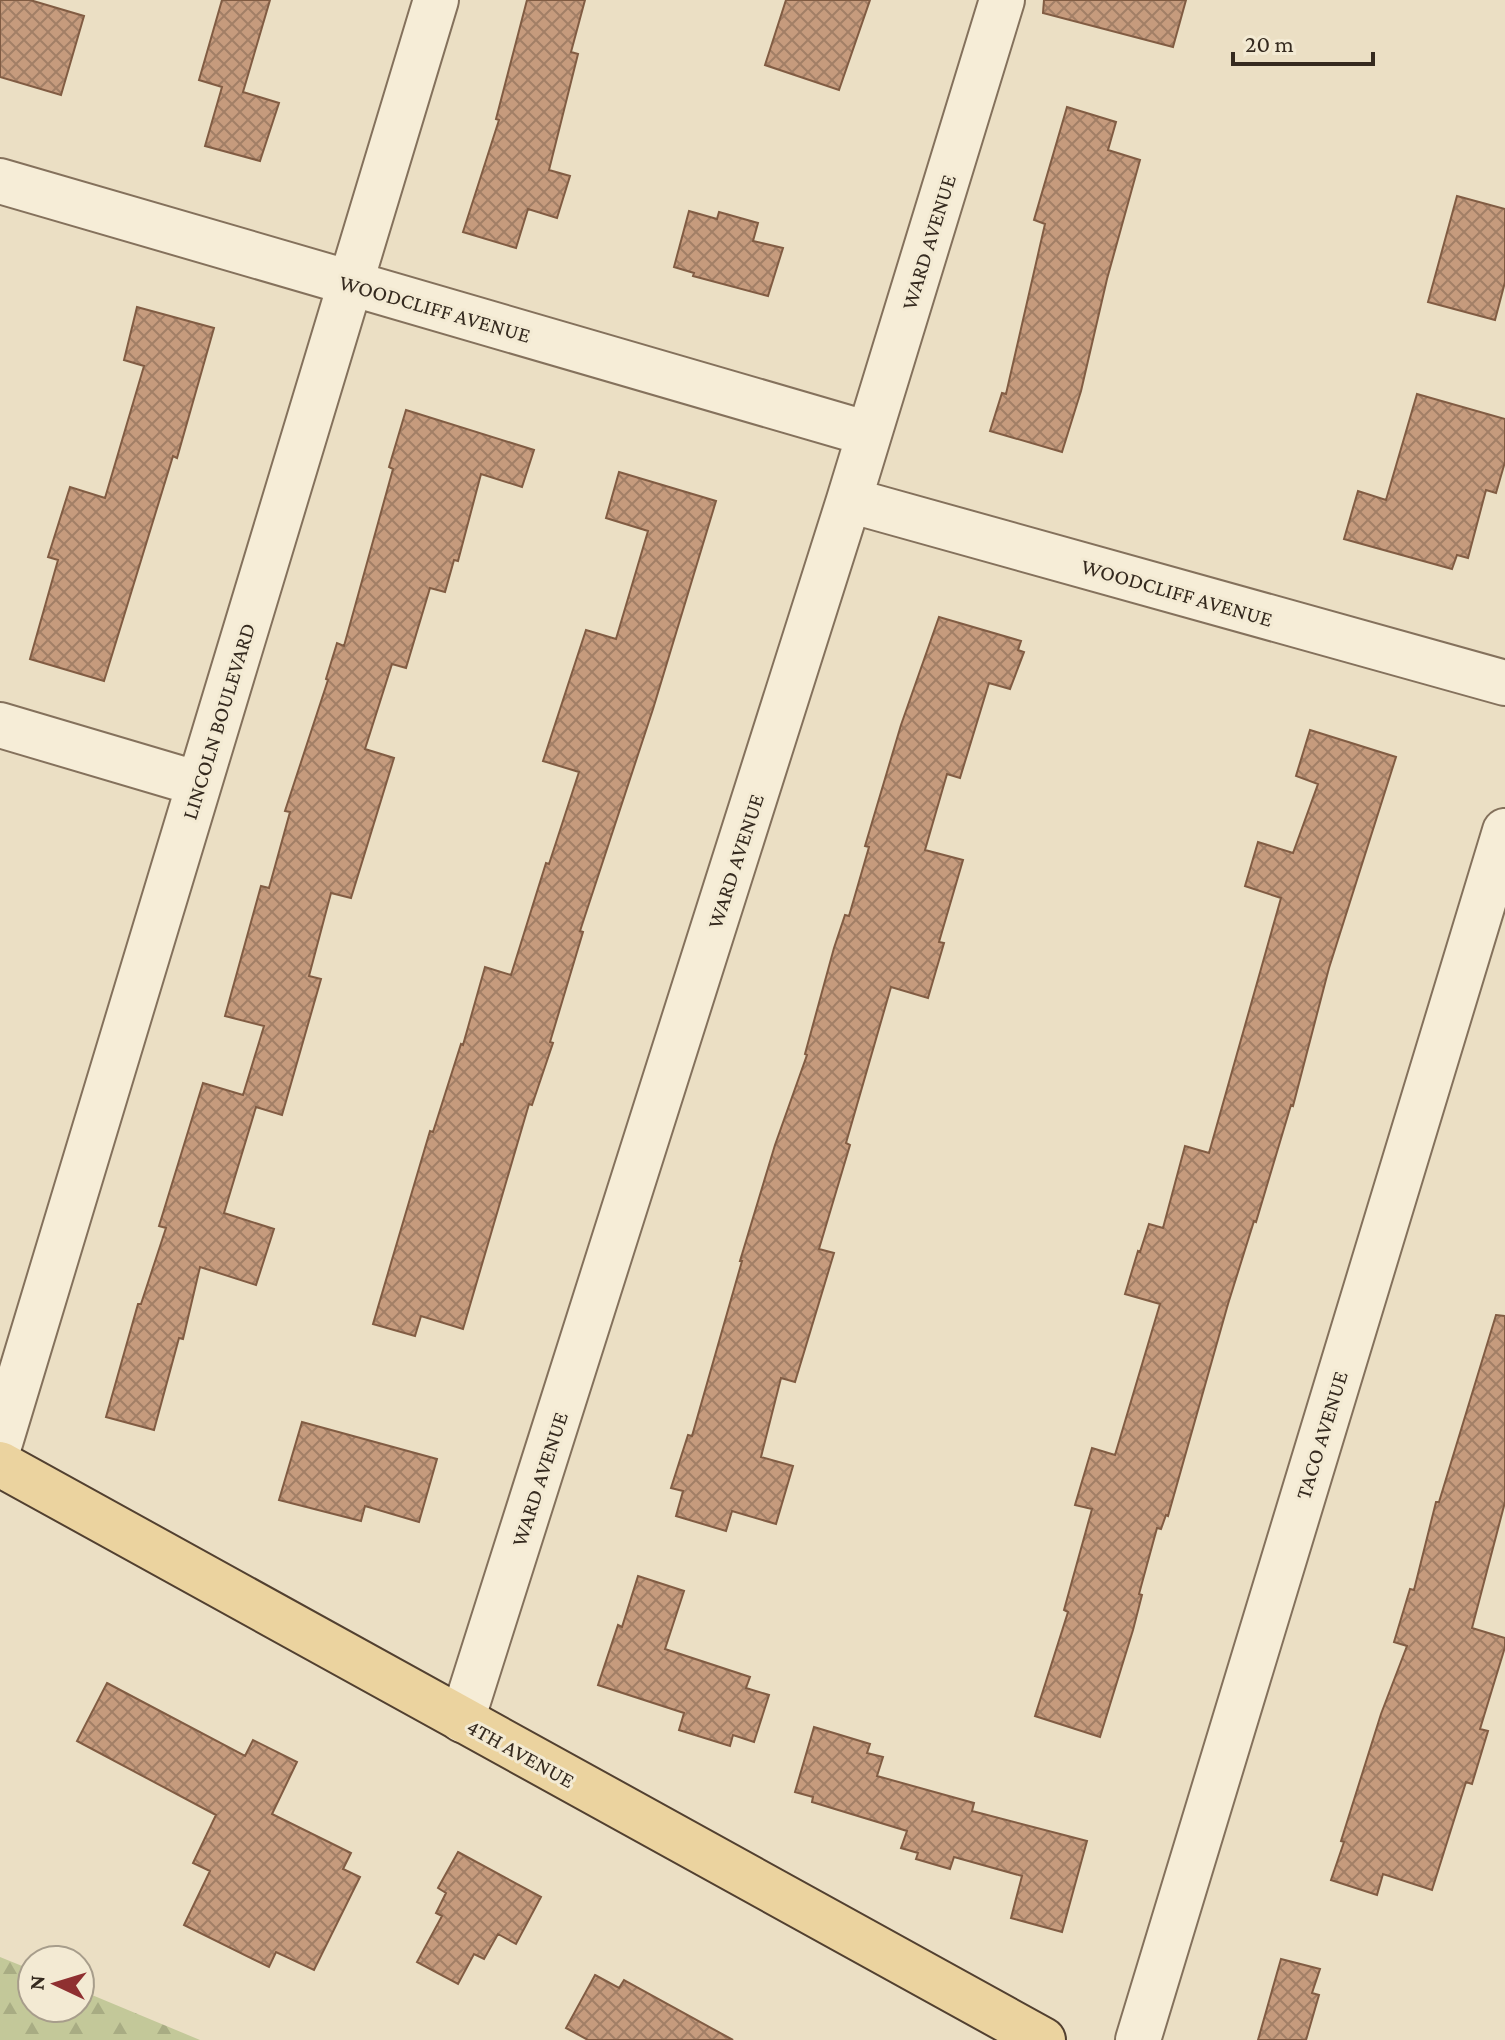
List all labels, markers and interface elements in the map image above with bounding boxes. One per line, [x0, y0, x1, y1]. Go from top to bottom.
scale bar [1233, 16, 1373, 66]
text: 20 m [1245, 30, 1294, 57]
street label: WARD AVENUE [896, 171, 961, 313]
street label: WOODCLIFF AVENUE [336, 269, 533, 348]
street label: WOODCLIFF AVENUE [1078, 553, 1275, 632]
street label: LINCOLN BOULEVARD [177, 620, 260, 822]
street label: WARD AVENUE [702, 791, 769, 932]
street label: TACO AVENUE [1290, 1368, 1353, 1502]
street label: WARD AVENUE [506, 1409, 573, 1550]
street label: 4TH AVENUE [463, 1714, 579, 1793]
north arrow [16, 1944, 96, 2024]
text: N [24, 1974, 50, 1991]

